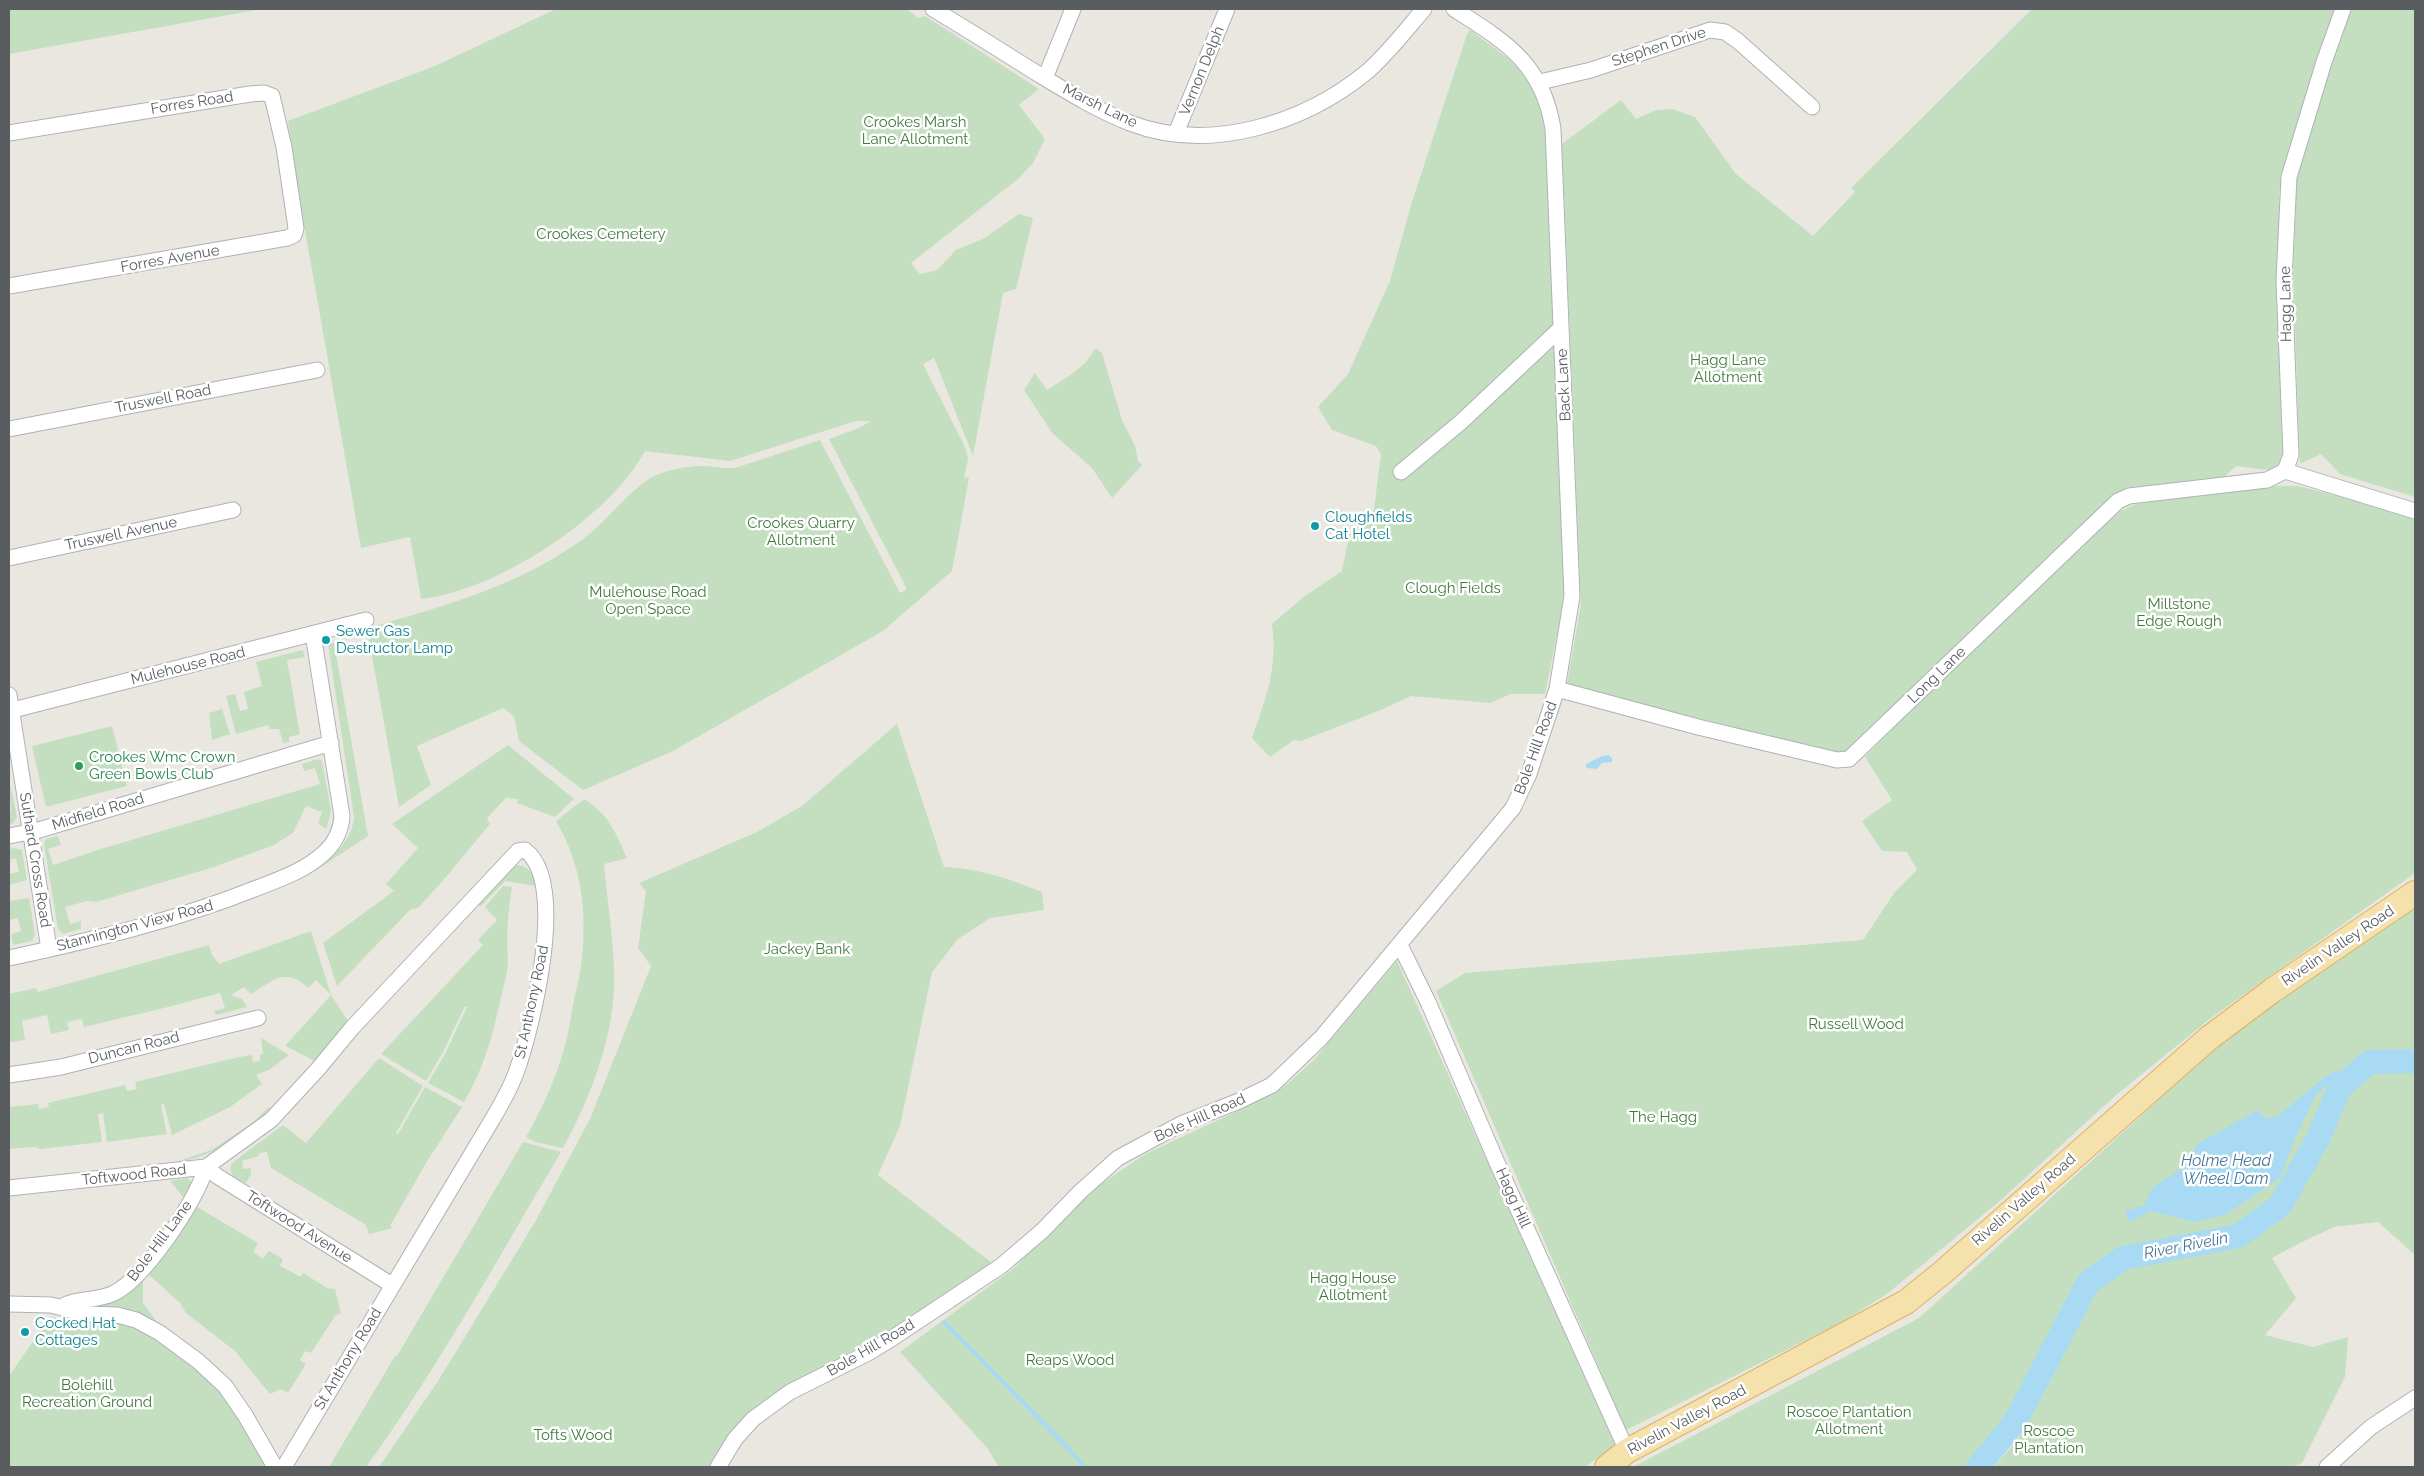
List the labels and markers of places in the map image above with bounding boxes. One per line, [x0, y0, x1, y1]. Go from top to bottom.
place label: Cloughfields Cat Hotel [1325, 508, 1412, 543]
marker: Cloughfields Cat Hotel [1309, 520, 1321, 532]
place label: Sewer Gas Destructor Lamp [336, 622, 453, 657]
marker: Sewer Gas Destructor Lamp [320, 634, 332, 646]
place label: Crookes Wmc Crown Green Bowls Club [89, 748, 235, 783]
marker: Crookes Wmc Crown Green Bowls Club [73, 760, 85, 772]
place label: Cocked Hat Cottages [35, 1314, 116, 1349]
marker: Cocked Hat Cottages [19, 1326, 31, 1338]

